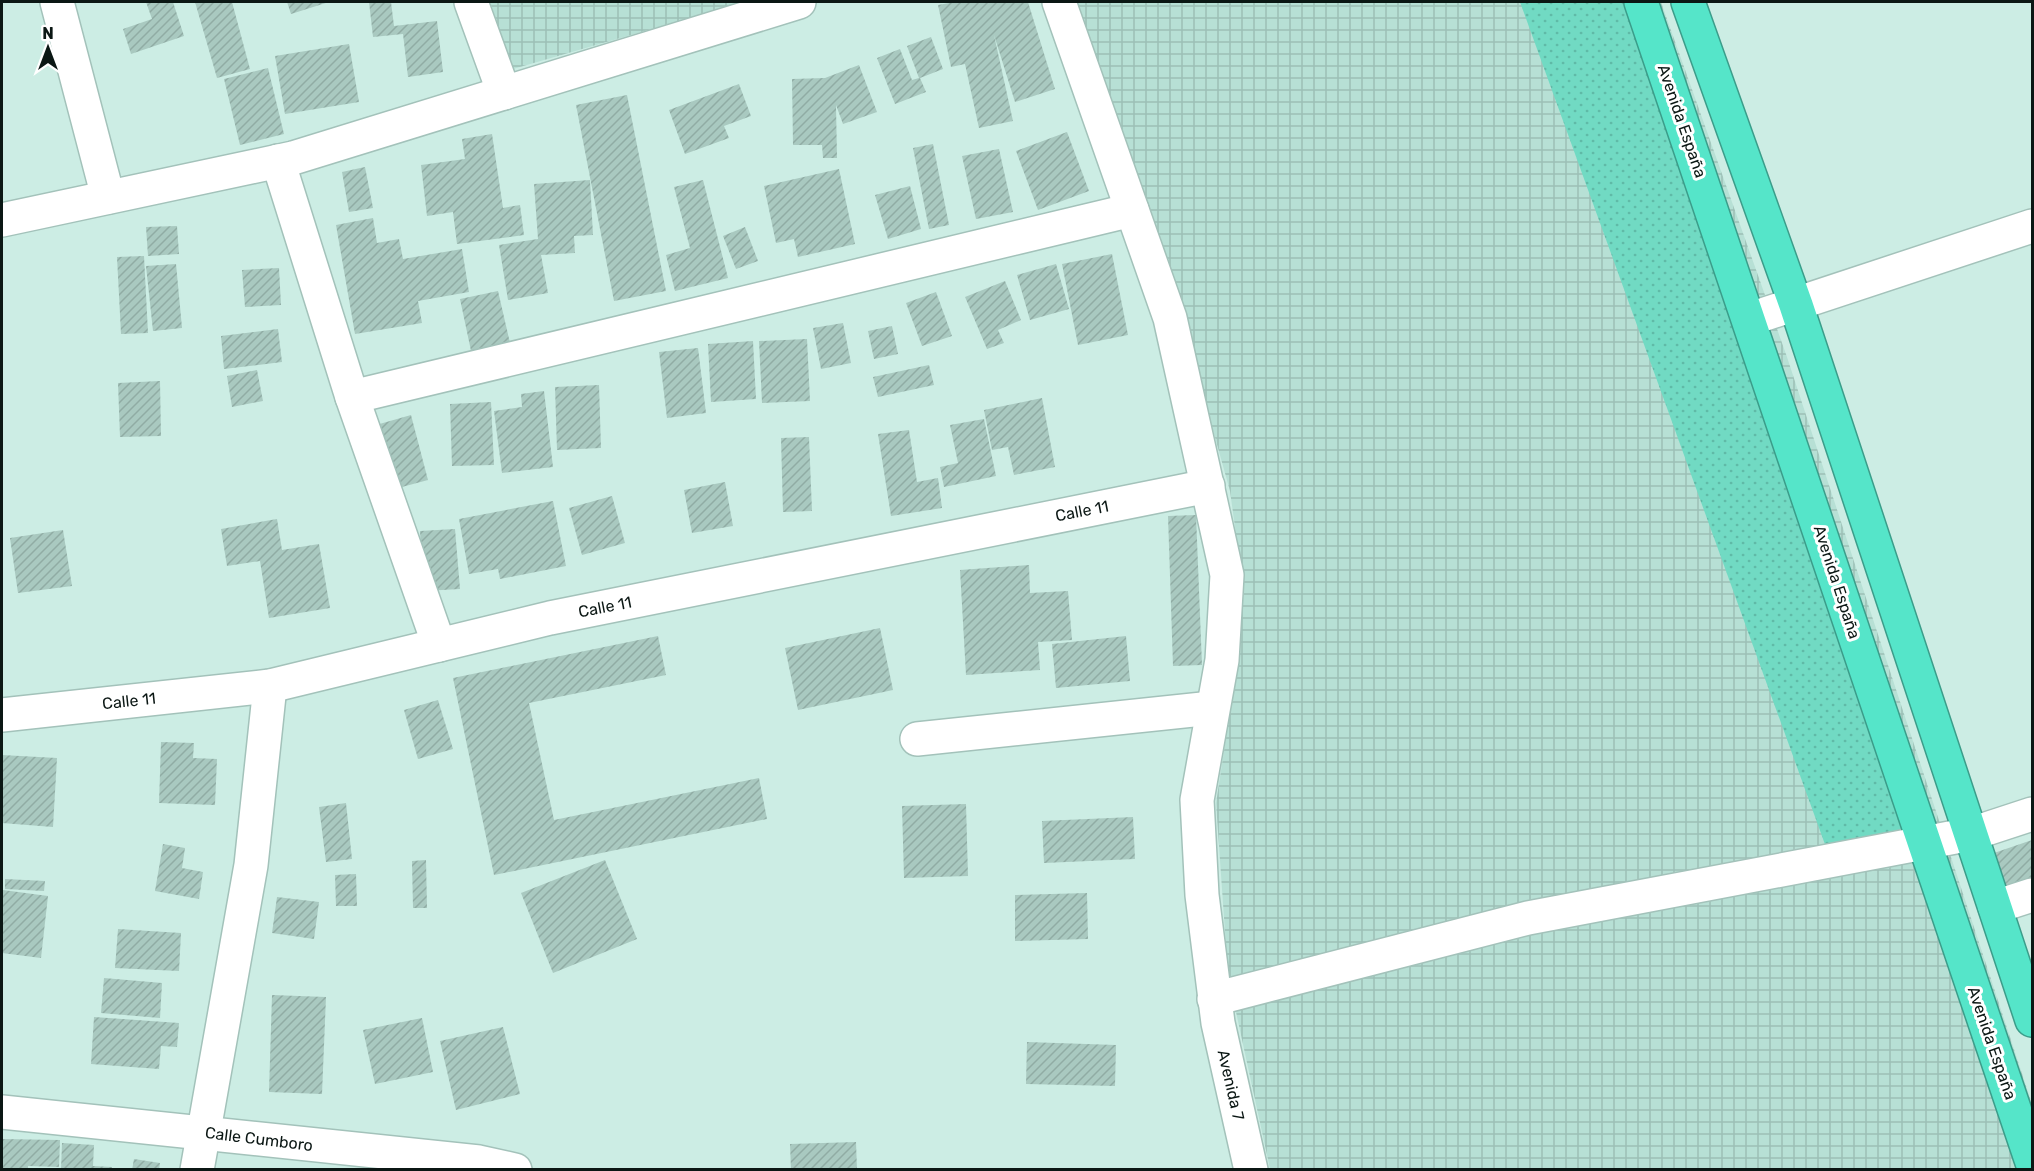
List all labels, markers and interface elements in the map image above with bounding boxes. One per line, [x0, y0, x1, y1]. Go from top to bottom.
north arrow [18, 18, 78, 78]
text: N [42, 24, 54, 43]
street label: Avenida España [1654, 62, 1710, 180]
street label: Calle 11 [1054, 497, 1110, 525]
street label: Avenida España [1810, 523, 1864, 641]
street label: Calle 11 [577, 593, 633, 621]
street label: Calle 11 [101, 689, 157, 713]
street label: Avenida España [1964, 984, 2020, 1102]
street label: Avenida 7 [1214, 1048, 1248, 1122]
street label: Calle Cumboro [204, 1123, 314, 1155]

